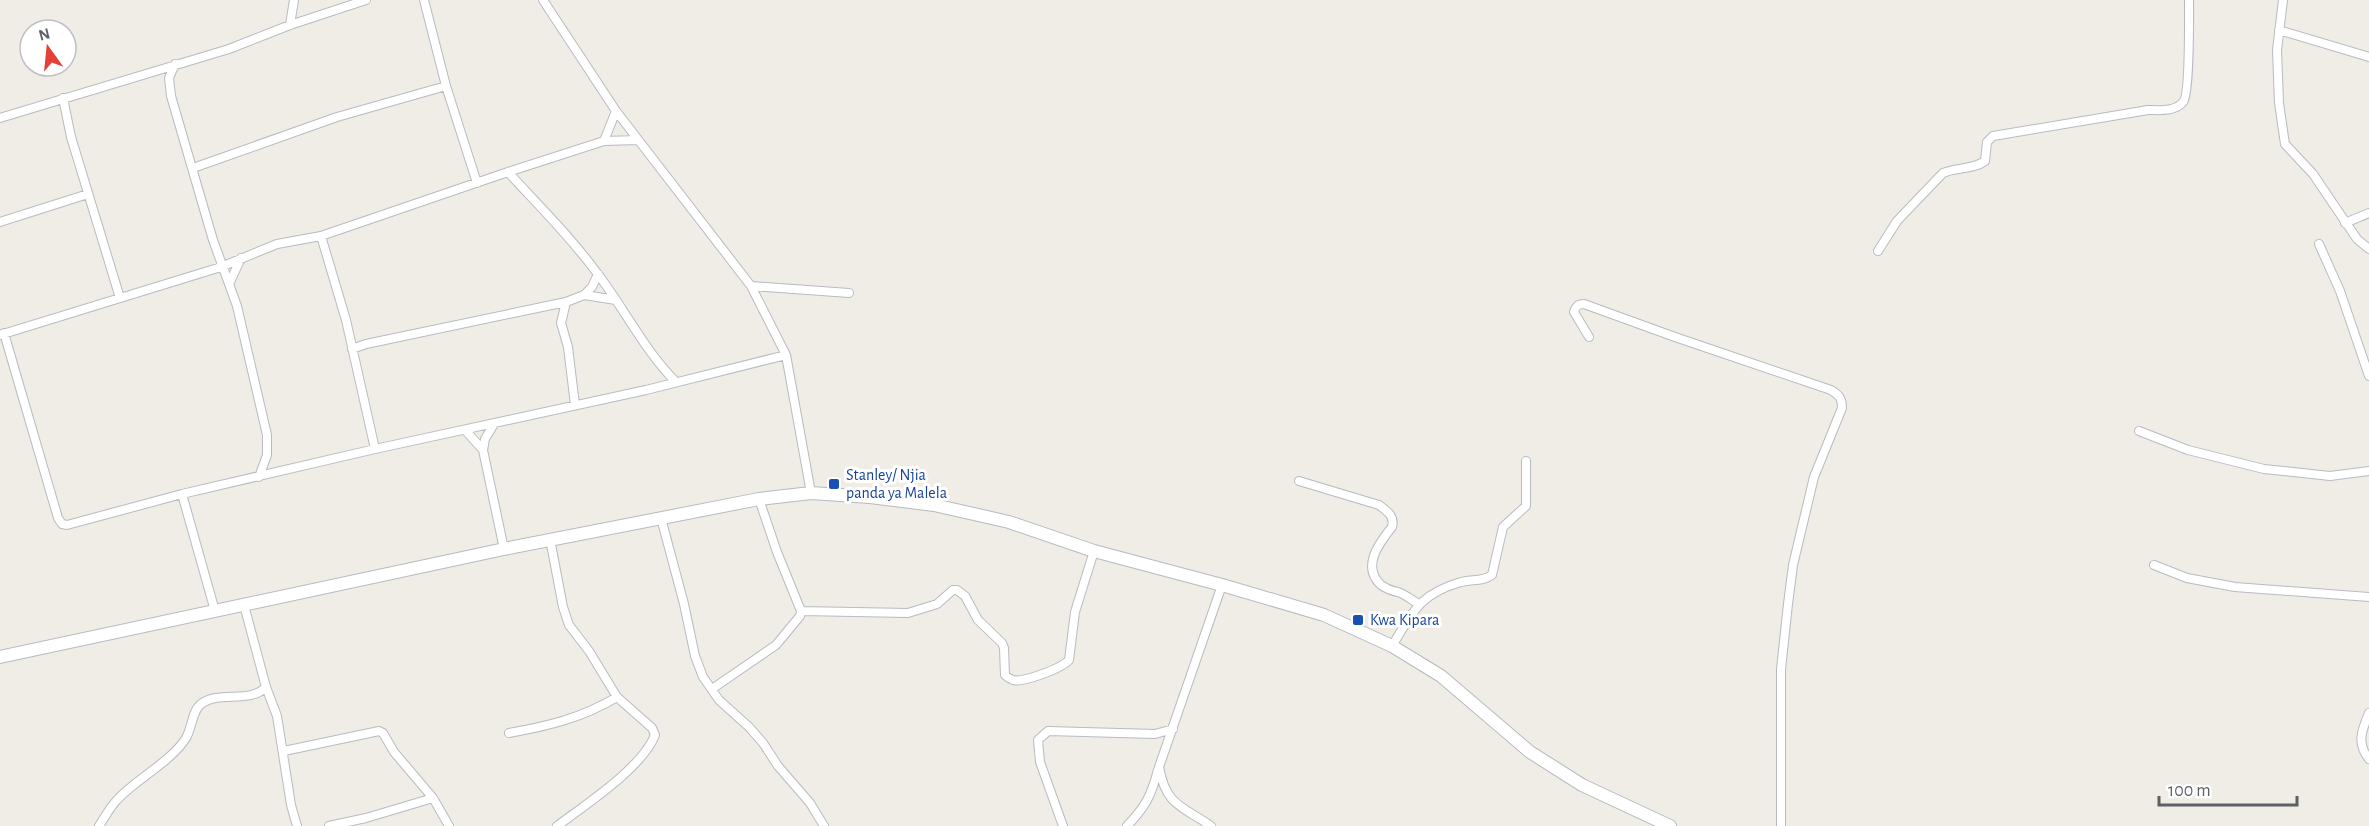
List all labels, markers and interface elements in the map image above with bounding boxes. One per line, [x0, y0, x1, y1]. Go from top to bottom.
north arrow [18, 18, 78, 78]
text: N [37, 25, 52, 44]
place label: Stanley/ Njia panda ya Malela [846, 467, 947, 502]
marker: Stanley/ Njia panda ya Malela [827, 477, 841, 491]
place label: Kwa Kipara [1370, 612, 1439, 628]
marker: Kwa Kipara [1351, 613, 1365, 627]
scale bar [2159, 769, 2297, 807]
text: 100 m [2168, 782, 2211, 800]

